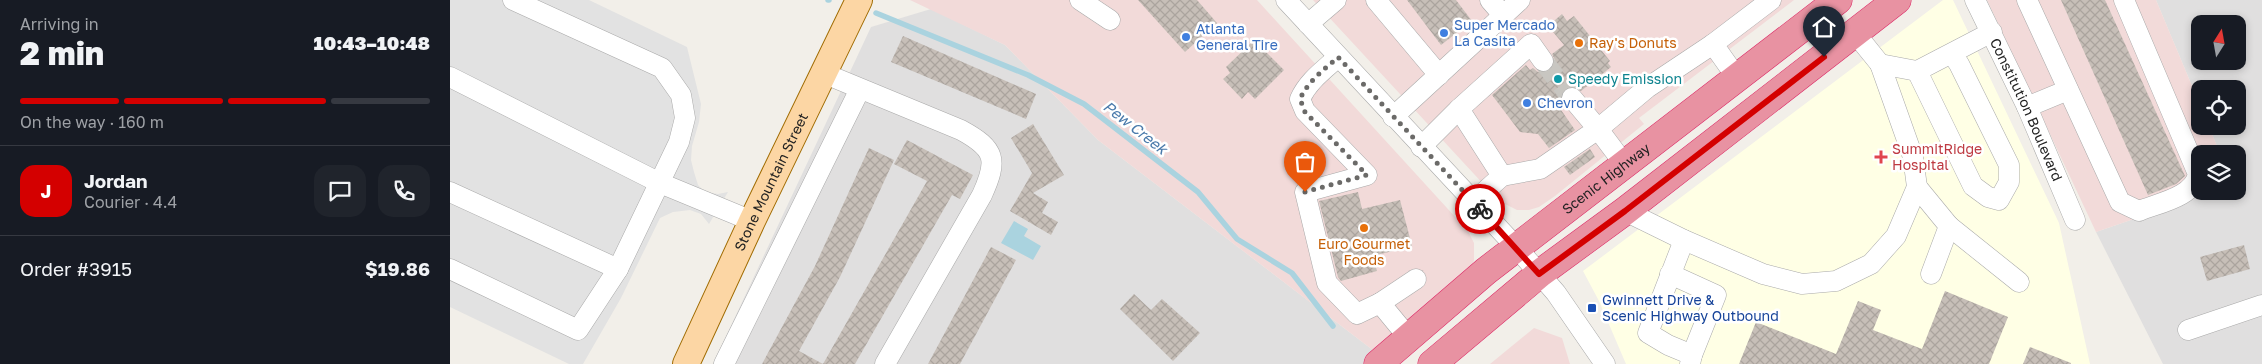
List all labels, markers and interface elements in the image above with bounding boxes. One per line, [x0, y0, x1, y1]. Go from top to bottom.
pin [1803, 6, 1845, 57]
icon: home [1810, 13, 1838, 41]
text: Arriving in [20, 14, 99, 34]
north arrow [2191, 15, 2246, 70]
map controls [2191, 15, 2246, 200]
place label: Super Mercado La Casita [1454, 16, 1555, 49]
place label: Atlanta General Tire [1196, 20, 1278, 53]
marker: Super Mercado La Casita [1438, 27, 1450, 39]
text: 10:43–10:48 [314, 31, 430, 54]
marker: Atlanta General Tire [1180, 31, 1192, 43]
text: 2 min [20, 34, 104, 72]
place label: Ray's Donuts [1589, 34, 1677, 51]
street label: Constitution Boulevard [1987, 35, 2066, 183]
marker: Ray's Donuts [1573, 37, 1585, 49]
place label: Speedy Emission [1568, 70, 1682, 87]
marker: Speedy Emission [1552, 73, 1564, 85]
button: locate [2191, 80, 2246, 135]
place label: Chevron [1537, 94, 1593, 111]
water label: Pew Creek [1100, 97, 1172, 159]
marker: Chevron [1521, 97, 1533, 109]
street label: Stone Mountain Street [730, 110, 811, 254]
text: On the way · 160 m [20, 112, 164, 132]
street label: Scenic Highway [1558, 139, 1653, 217]
place label: SummitRidge Hospital [1892, 140, 1982, 173]
pin [1284, 141, 1326, 192]
button: layers [2191, 145, 2246, 200]
icon: bag [1291, 148, 1319, 176]
marker: SummitRidge Hospital [1874, 150, 1888, 164]
button: chat [314, 165, 366, 217]
button: phone [378, 165, 430, 217]
text: Jordan [84, 169, 148, 192]
text: J [41, 179, 51, 202]
courier [1455, 184, 1505, 234]
text: Courier · 4.4 [84, 192, 177, 212]
icon: bike [1466, 195, 1494, 223]
marker: Euro Gourmet Foods [1358, 222, 1370, 234]
place label: Euro Gourmet Foods [1318, 235, 1410, 268]
text: Order #3915 [20, 257, 132, 280]
text: $19.86 [365, 257, 430, 280]
place label: Gwinnett Drive & Scenic Highway Outbound [1602, 291, 1779, 324]
marker: Gwinnett Drive & Scenic Highway Outbound [1586, 302, 1598, 314]

